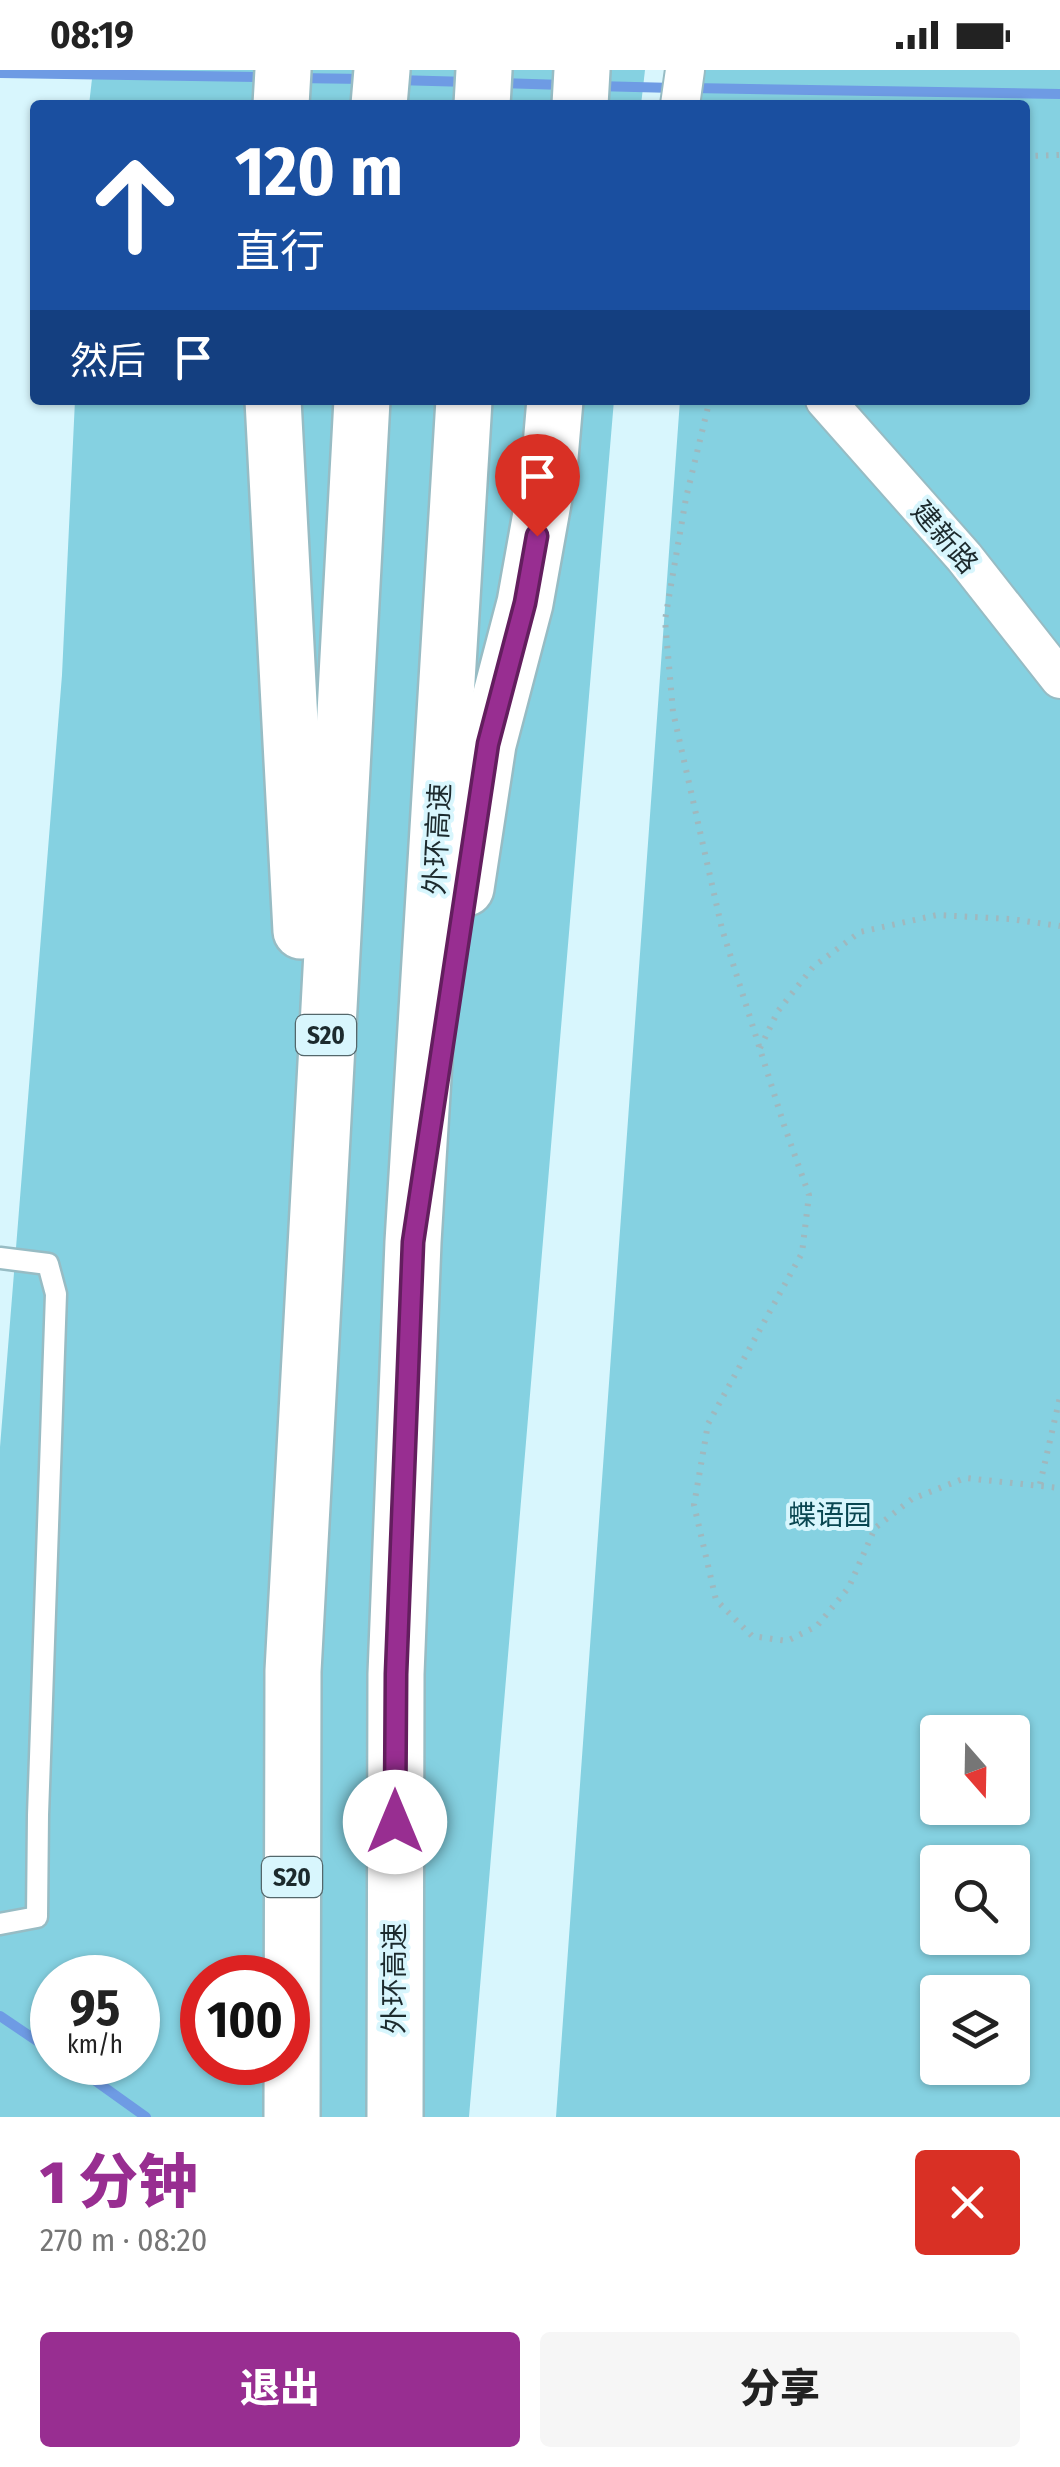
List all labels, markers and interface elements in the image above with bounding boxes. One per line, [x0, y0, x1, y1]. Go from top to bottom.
text: 08:19 [50, 12, 134, 58]
text: 120 m [235, 130, 403, 214]
icon: ahead [70, 140, 200, 270]
text: 直行 [235, 225, 325, 279]
icon: arrive [166, 330, 221, 385]
text: 然后 [70, 338, 146, 384]
pin [495, 434, 580, 537]
icon: arrive [510, 449, 565, 504]
street label: 建新路 [905, 495, 985, 580]
street label: 外环高速 [418, 782, 457, 896]
road number: S20 [296, 1015, 356, 1055]
park label: 蝶语园 [788, 1499, 872, 1532]
north arrow [920, 1715, 1030, 1825]
map controls [920, 1715, 1030, 2085]
position arrow [343, 1770, 447, 1874]
button: search [920, 1845, 1030, 1955]
road number: S20 [262, 1857, 322, 1897]
street label: 外环高速 [378, 1922, 411, 2034]
speed limit sign: 100 [180, 1955, 310, 2085]
button: layers [920, 1975, 1030, 2085]
text: 95 [70, 1978, 120, 2038]
text: km/h [67, 2030, 123, 2060]
text: 1 分钟 [40, 2147, 198, 2219]
button: close [915, 2150, 1020, 2255]
text: 270 m · 08:20 [40, 2221, 207, 2259]
button: 退出 [40, 2332, 520, 2447]
button: 分享 [540, 2332, 1020, 2447]

